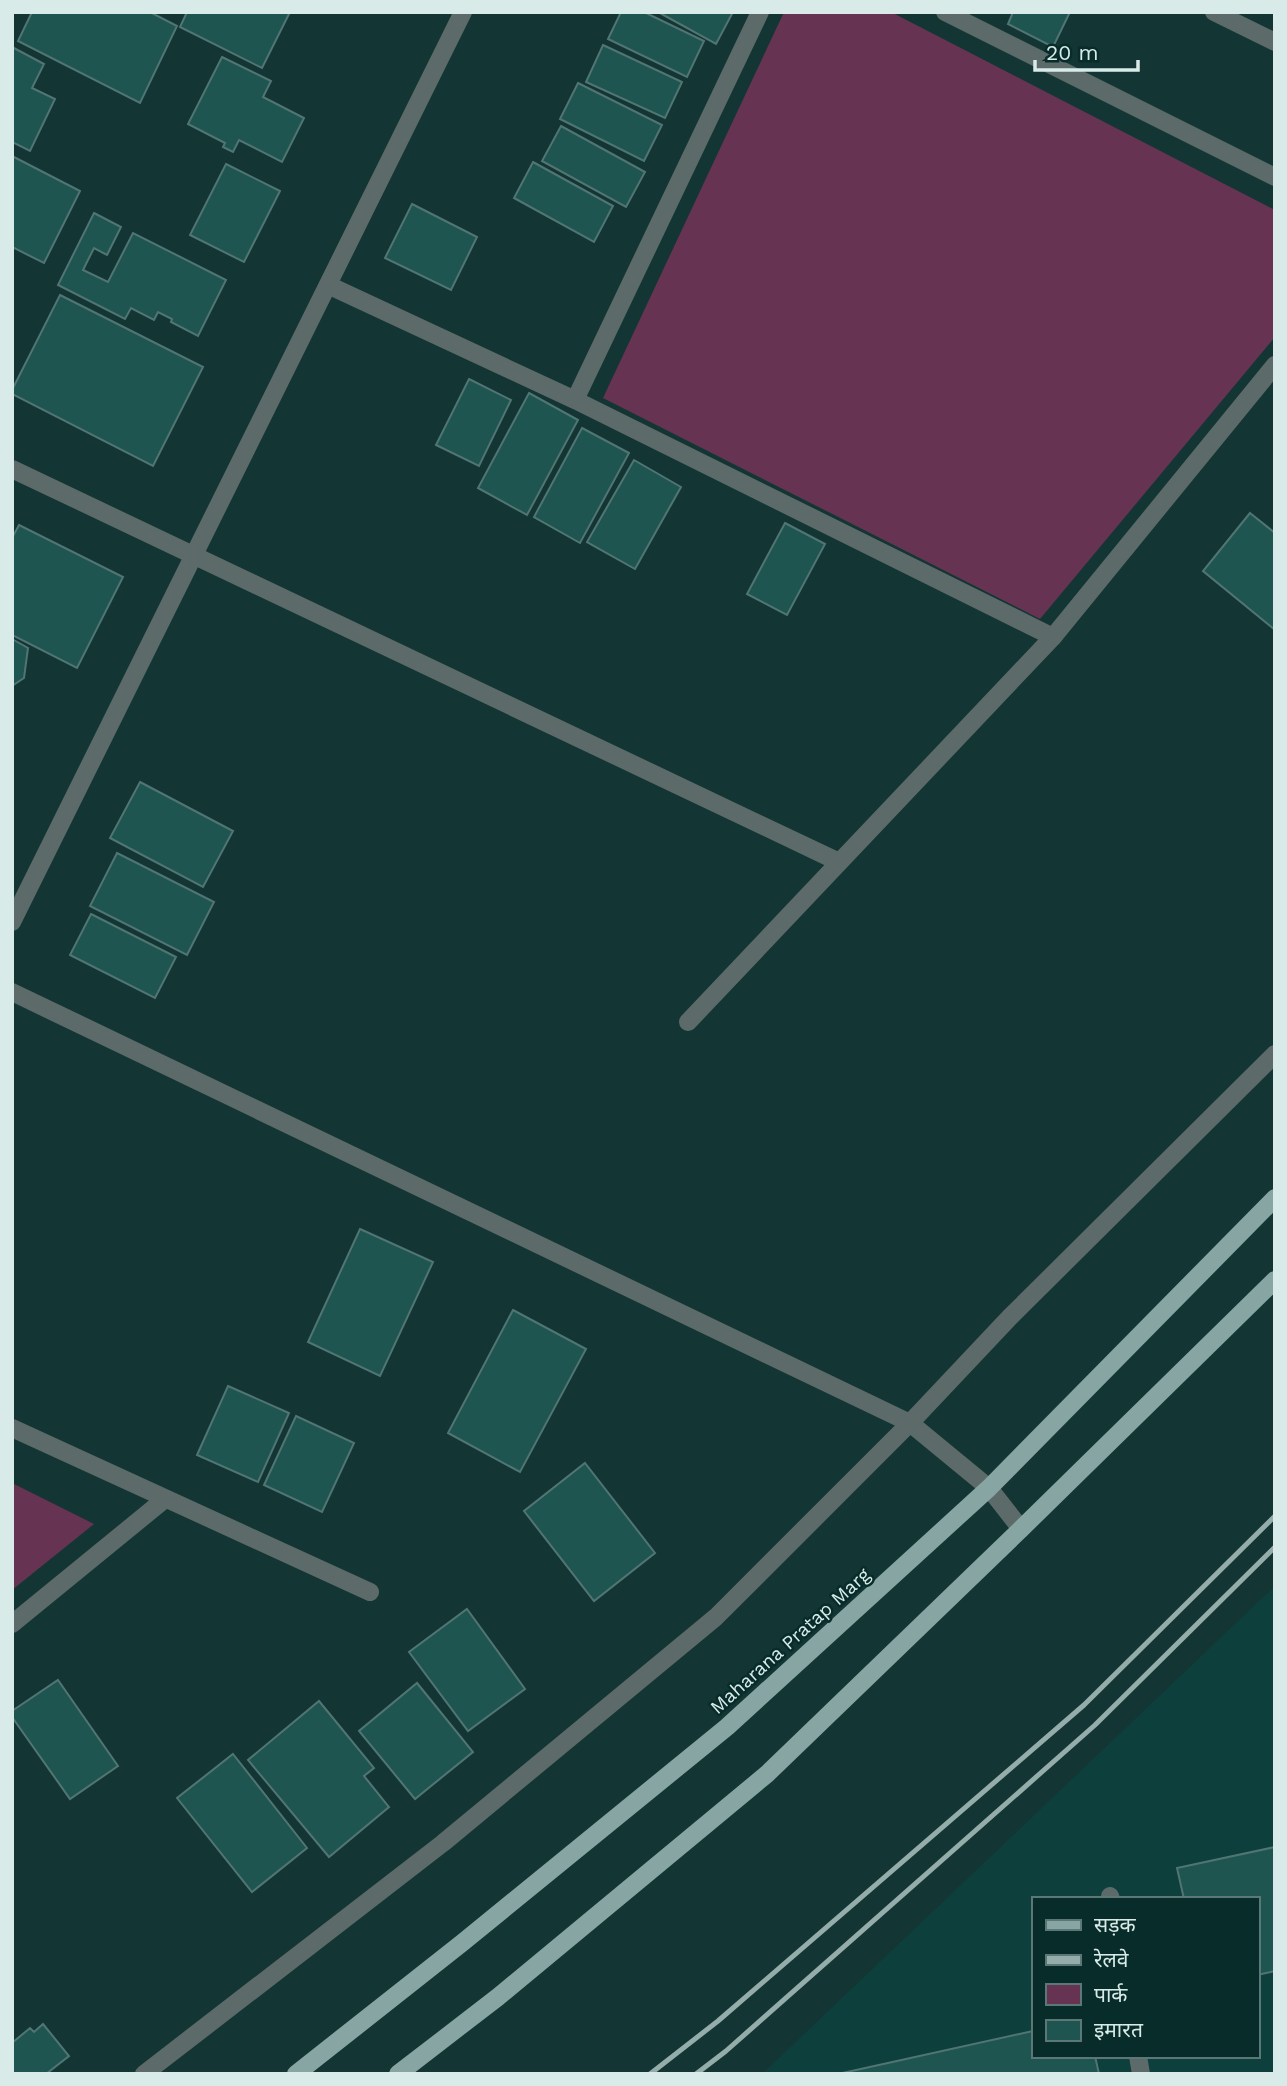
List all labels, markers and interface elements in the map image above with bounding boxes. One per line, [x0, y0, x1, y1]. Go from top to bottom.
scale bar [1035, 28, 1138, 72]
text: 20 m [1046, 40, 1098, 65]
street label: Maharana Pratap Marg [705, 1563, 875, 1719]
legend [1032, 1897, 1259, 2058]
text: सड़क [1094, 1912, 1136, 1937]
text: रेलवे [1093, 1947, 1129, 1972]
text: पार्क [1094, 1982, 1128, 2007]
text: इमारत [1094, 2017, 1144, 2042]

